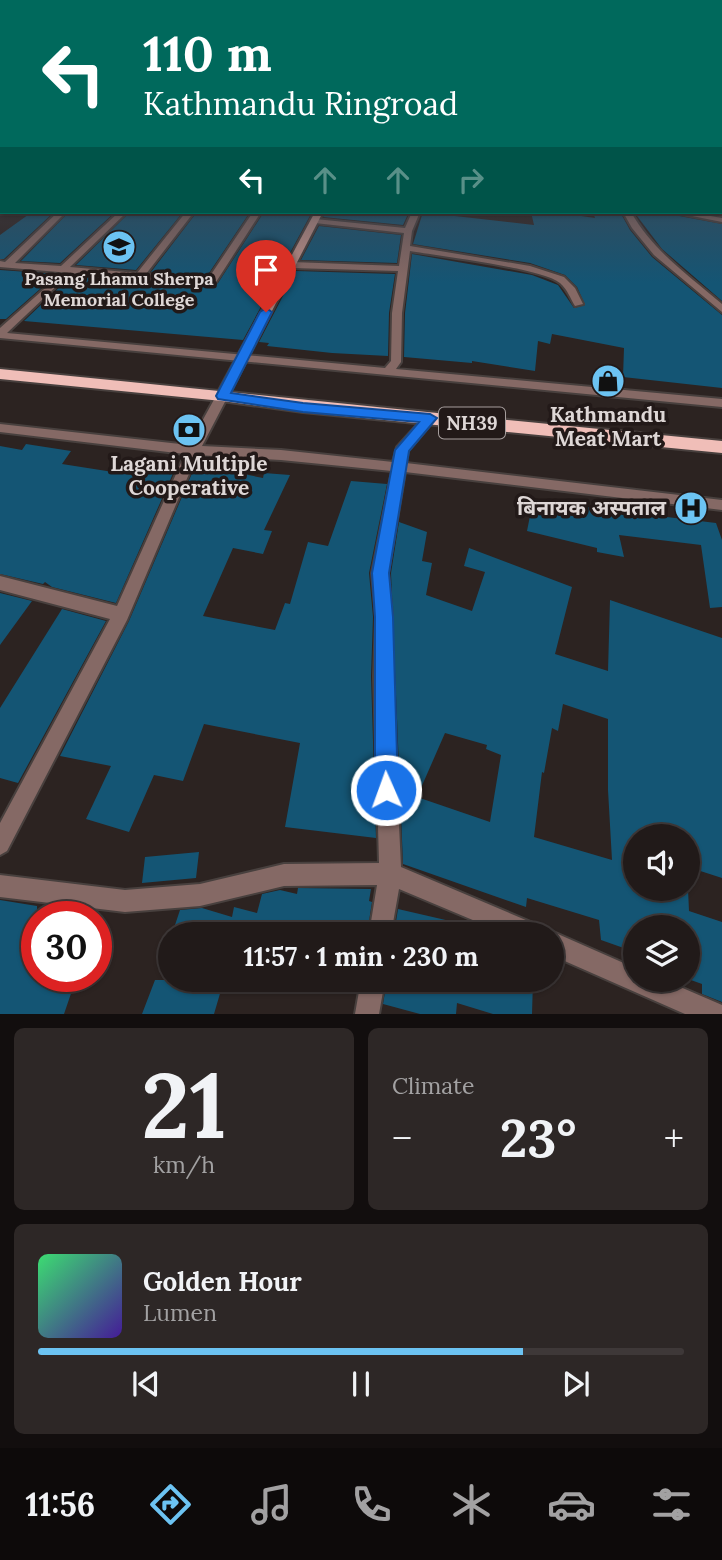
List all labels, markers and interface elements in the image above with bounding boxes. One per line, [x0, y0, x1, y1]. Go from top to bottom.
text: 110 m [143, 22, 272, 84]
icon: left [28, 28, 119, 119]
text: Kathmandu Ringroad [143, 83, 458, 124]
icon: left [233, 161, 271, 199]
icon: ahead [306, 161, 344, 199]
icon: ahead [379, 161, 417, 199]
icon: right [452, 161, 490, 199]
school or university icon: Pasang Lhamu Sherpa Memorial College [100, 228, 138, 266]
pin [236, 240, 296, 312]
icon: arrive [247, 251, 285, 289]
place label: Pasang Lhamu Sherpa Memorial College [24, 267, 214, 311]
shop icon: Kathmandu Meat Mart [589, 362, 627, 400]
place label: Kathmandu Meat Mart [550, 401, 666, 452]
road number: NH39 [439, 408, 505, 438]
bank icon: Lagani Multiple Cooperative [170, 411, 208, 449]
place label: Lagani Multiple Cooperative [110, 450, 268, 501]
hospital icon: बिनायक अस्पताल [672, 489, 710, 527]
place label: बिनायक अस्पताल [517, 494, 666, 521]
position arrow [349, 753, 423, 827]
map controls [623, 824, 700, 992]
button: sound [623, 824, 700, 901]
speed limit sign: 30 [21, 901, 112, 992]
button: layers [623, 915, 700, 992]
text: 11:57 · 1 min · 230 m [243, 940, 479, 973]
text: 21 [141, 1046, 227, 1163]
text: Climate [392, 1071, 474, 1100]
text: 23° [500, 1105, 576, 1171]
text: − [392, 1114, 412, 1162]
text: + [664, 1114, 684, 1162]
text: km/h [153, 1150, 215, 1179]
text: Golden Hour [143, 1265, 302, 1298]
text: Lumen [143, 1298, 217, 1327]
icon: previous [127, 1365, 165, 1403]
icon: pause [342, 1365, 380, 1403]
icon: next [557, 1365, 595, 1403]
icon: directions [146, 1480, 195, 1529]
icon: music [247, 1480, 296, 1529]
icon: phone [347, 1480, 396, 1529]
icon: climate [447, 1480, 496, 1529]
icon: car [547, 1480, 596, 1529]
icon: filters [647, 1480, 696, 1529]
text: 11:56 [26, 1484, 95, 1525]

